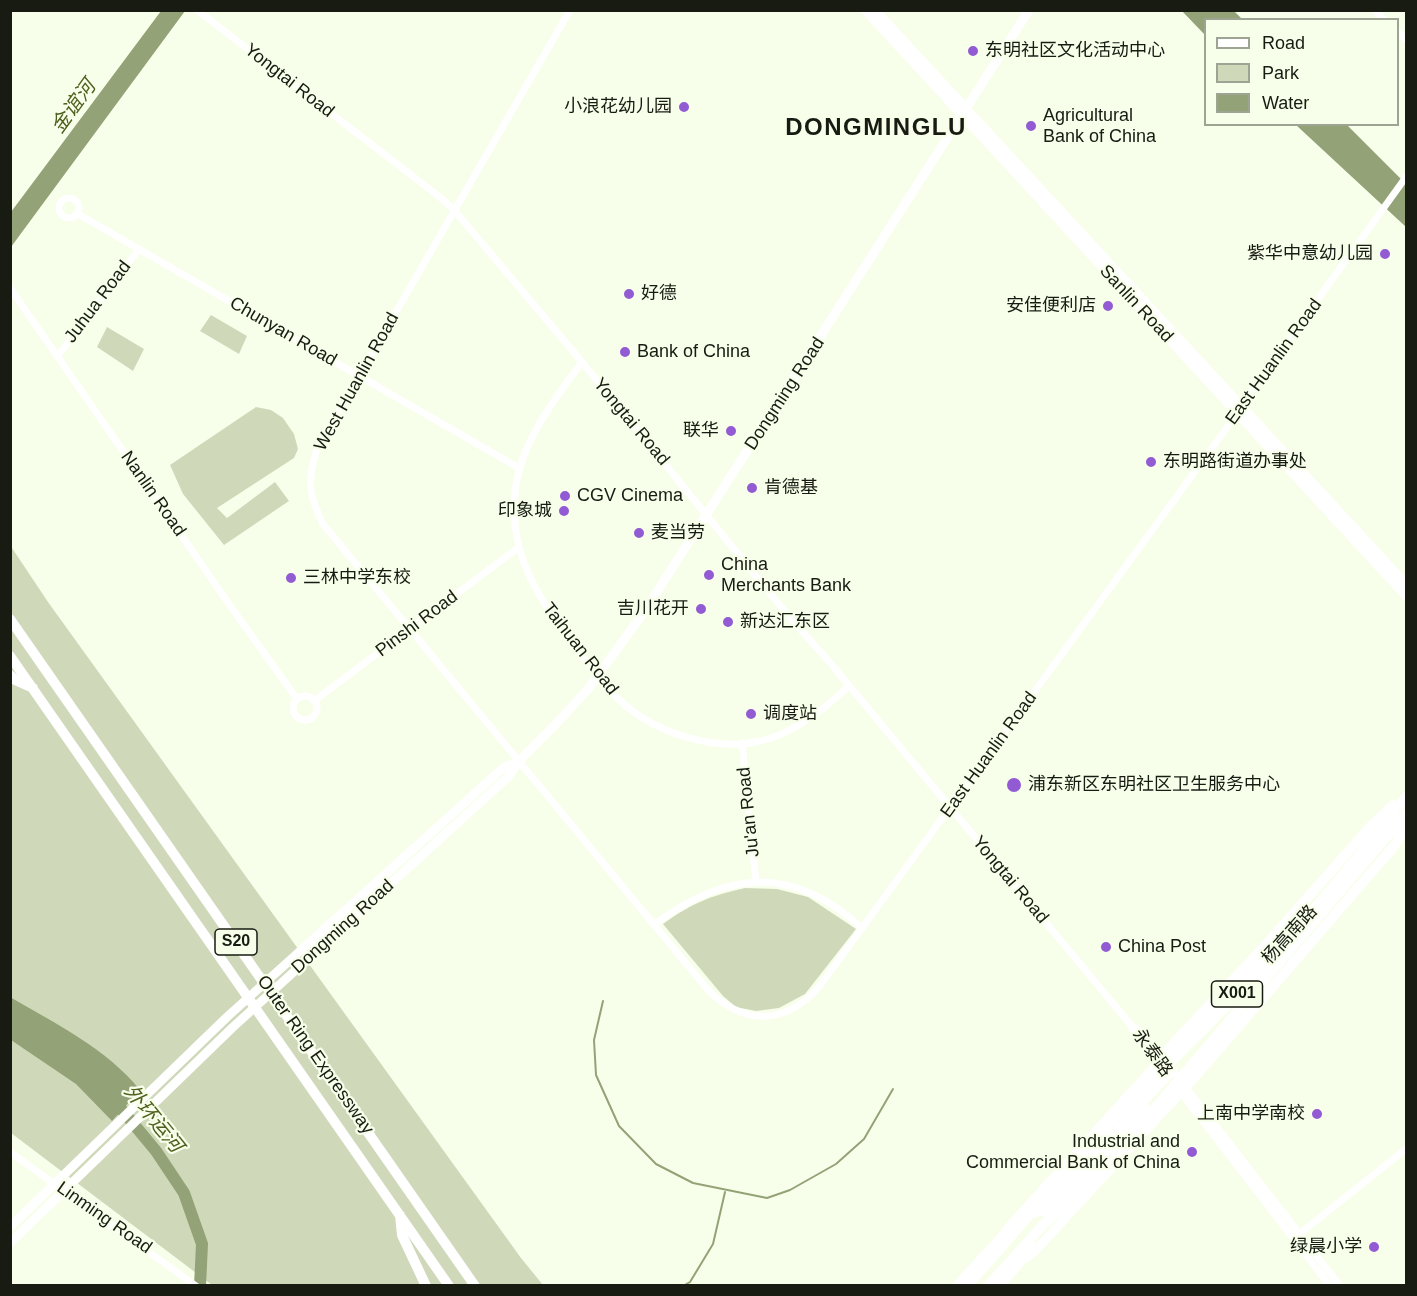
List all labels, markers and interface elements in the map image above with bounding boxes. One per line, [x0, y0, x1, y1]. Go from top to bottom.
legend [1204, 18, 1399, 126]
text: Road [1262, 33, 1305, 53]
street label: Yongtai Road [240, 39, 338, 123]
place label: 东明社区文化活动中心 [985, 40, 1165, 62]
marker: 东明社区文化活动中心 [966, 44, 980, 58]
text: Park [1262, 63, 1299, 83]
water label: 金谊河 [47, 76, 101, 138]
text: Water [1262, 93, 1309, 113]
place label: 小浪花幼儿园 [564, 96, 672, 118]
marker: 小浪花幼儿园 [677, 100, 691, 114]
place label: Agricultural Bank of China [1043, 105, 1156, 148]
district label: DONGMINGLU [785, 114, 967, 142]
marker: Agricultural Bank of China [1024, 119, 1038, 133]
place label: 紫华中意幼儿园 [1247, 243, 1373, 265]
marker: 紫华中意幼儿园 [1378, 247, 1392, 261]
street label: Juhua Road [60, 257, 136, 347]
street label: Sanlin Road [1095, 261, 1177, 347]
place label: 好德 [641, 283, 677, 305]
marker: 好德 [622, 287, 636, 301]
street label: Chunyan Road [226, 293, 340, 371]
place label: 安佳便利店 [1006, 295, 1096, 317]
street label: East Huanlin Road [1221, 295, 1327, 429]
marker: 安佳便利店 [1101, 299, 1115, 313]
street label: West Huanlin Road [310, 309, 404, 455]
street label: Dongming Road [741, 334, 829, 454]
place label: Bank of China [637, 341, 750, 363]
marker: Bank of China [618, 345, 632, 359]
street label: Yongtai Road [588, 374, 674, 470]
place label: 联华 [683, 420, 719, 442]
marker: 联华 [724, 424, 738, 438]
street label: Nanlin Road [116, 447, 190, 541]
place label: 东明路街道办事处 [1163, 451, 1307, 473]
marker: 东明路街道办事处 [1144, 455, 1158, 469]
place label: 肯德基 [764, 477, 818, 499]
marker: 肯德基 [745, 481, 759, 495]
place label: CGV Cinema [577, 485, 683, 507]
marker: CGV Cinema [558, 489, 572, 503]
place label: 印象城 [498, 500, 552, 522]
marker: 印象城 [557, 504, 571, 518]
place label: 麦当劳 [651, 522, 705, 544]
marker: 麦当劳 [632, 526, 646, 540]
place label: China Merchants Bank [721, 554, 851, 596]
place label: 三林中学东校 [303, 567, 411, 589]
marker: China Merchants Bank [702, 568, 716, 582]
marker: 三林中学东校 [284, 571, 298, 585]
street label: Pinshi Road [372, 586, 462, 662]
place label: 吉川花开 [617, 598, 689, 620]
street label: Taihuan Road [537, 599, 623, 699]
marker: 吉川花开 [694, 602, 708, 616]
place label: 新达汇东区 [740, 611, 830, 633]
marker: 新达汇东区 [721, 615, 735, 629]
street label: East Huanlin Road [936, 688, 1042, 822]
place label: 调度站 [763, 703, 817, 725]
marker: 调度站 [744, 707, 758, 721]
street label: Ju'an Road [734, 766, 764, 858]
place label: 浦东新区东明社区卫生服务中心 [1028, 774, 1280, 796]
marker: 浦东新区东明社区卫生服务中心 [1005, 776, 1023, 794]
street label: Yongtai Road [967, 832, 1053, 928]
street label: Dongming Road [287, 875, 399, 979]
street label: 杨高南路 [1258, 901, 1322, 969]
road number: S20 [215, 929, 257, 955]
place label: China Post [1118, 936, 1206, 958]
marker: China Post [1099, 940, 1113, 954]
street label: Outer Ring Expressway [252, 971, 378, 1139]
road number: X001 [1212, 981, 1262, 1007]
street label: 永泰路 [1127, 1025, 1177, 1081]
water label: 外环运河 [119, 1080, 187, 1158]
place label: 上南中学南校 [1197, 1103, 1305, 1125]
marker: 上南中学南校 [1310, 1107, 1324, 1121]
place label: Industrial and Commercial Bank of China [966, 1131, 1180, 1174]
marker: Industrial and Commercial Bank of China [1185, 1145, 1199, 1159]
street label: Linming Road [52, 1177, 156, 1259]
place label: 绿晨小学 [1290, 1236, 1362, 1258]
marker: 绿晨小学 [1367, 1240, 1381, 1254]

